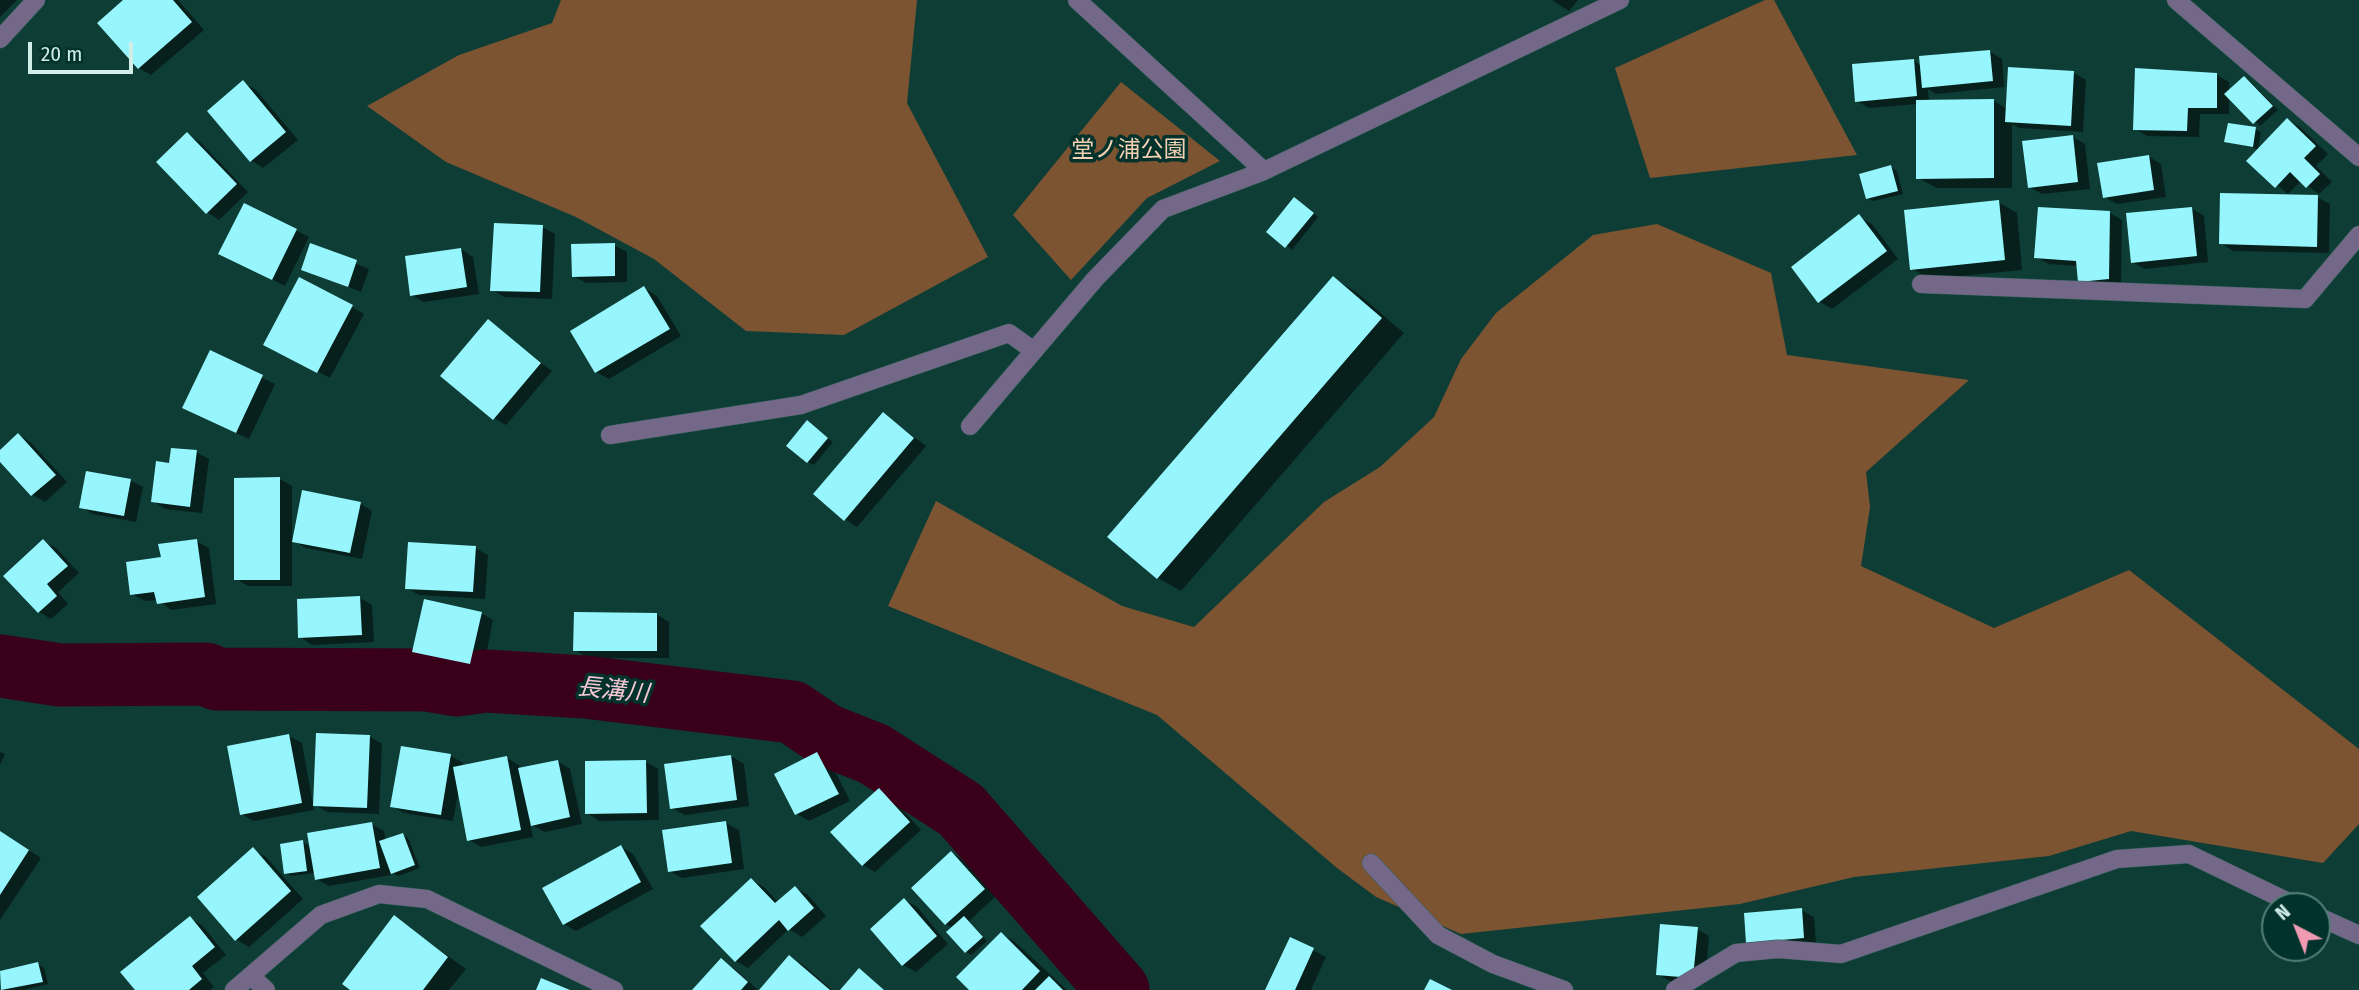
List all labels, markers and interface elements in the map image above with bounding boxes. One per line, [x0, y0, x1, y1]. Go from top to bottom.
scale bar [32, 28, 136, 72]
text: 20 m [41, 41, 82, 67]
park label: 堂ノ浦公園 [1072, 137, 1186, 165]
water label: 長溝川 [576, 673, 650, 709]
north arrow [2261, 892, 2331, 962]
text: N [2271, 900, 2295, 925]

